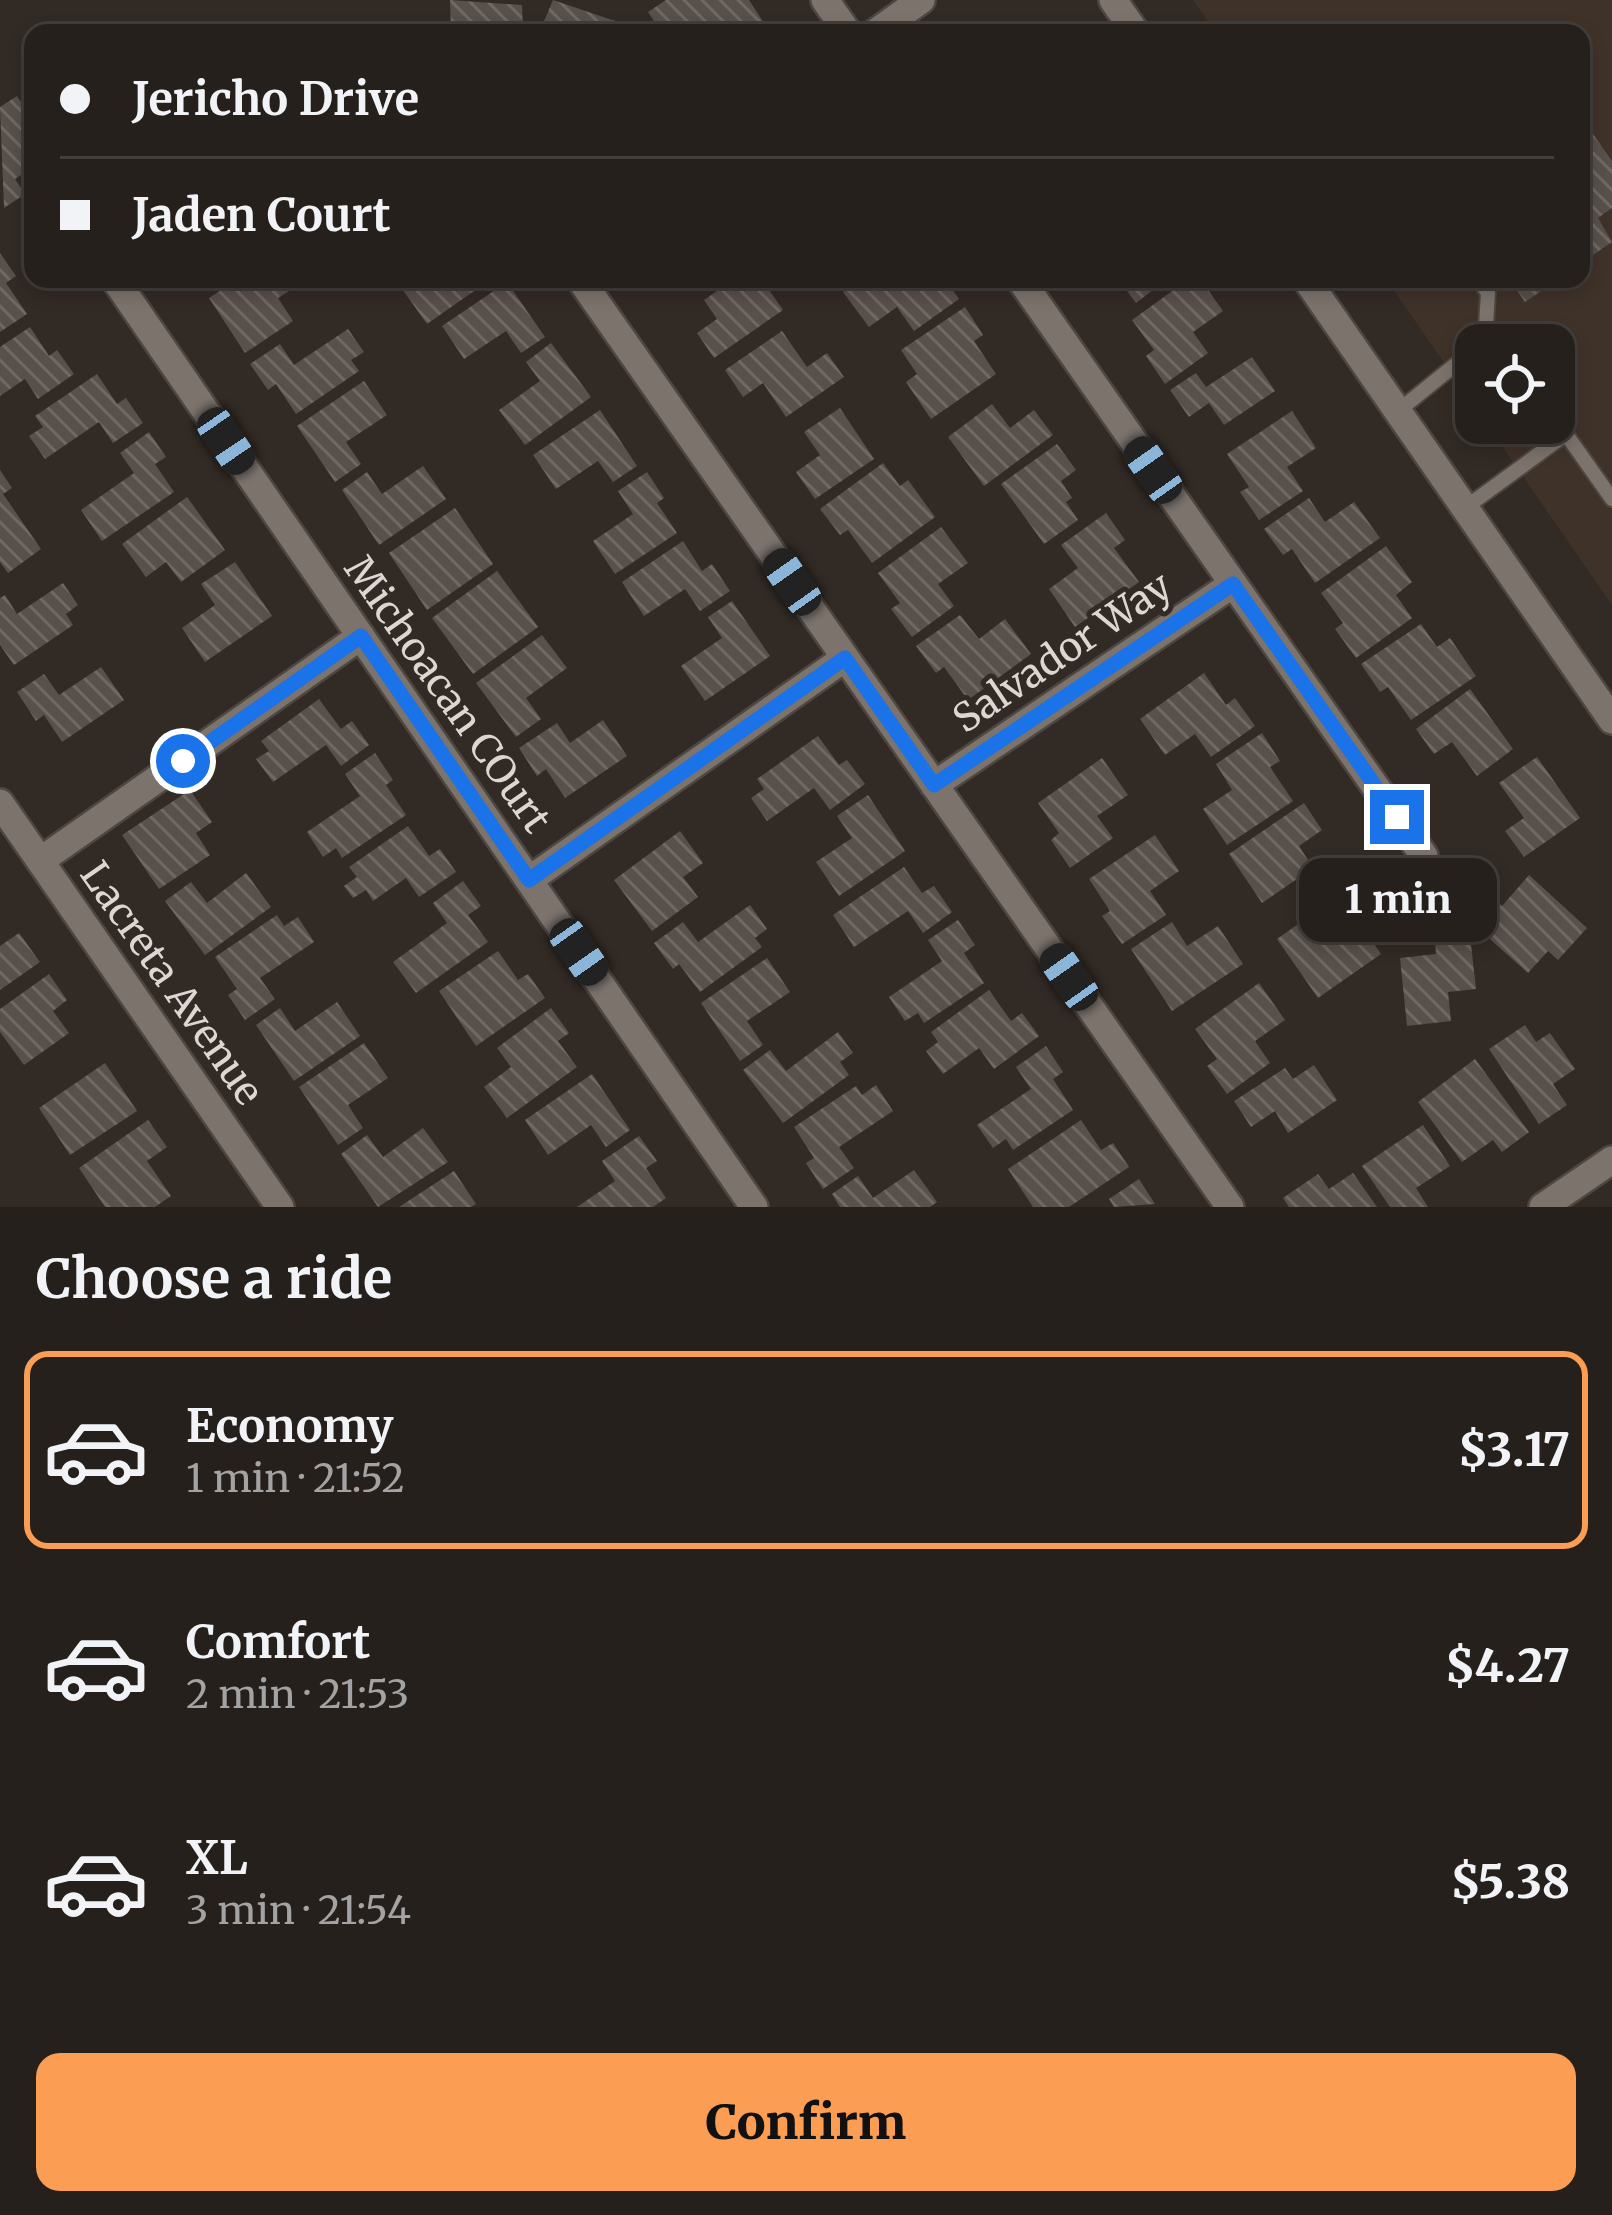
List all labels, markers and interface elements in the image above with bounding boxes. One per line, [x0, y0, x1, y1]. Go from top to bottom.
text: Jericho Drive [132, 71, 419, 127]
text: Jaden Court [132, 187, 391, 243]
map controls [1455, 324, 1575, 444]
button: locate [1455, 324, 1575, 444]
car [191, 401, 261, 481]
car [1118, 430, 1188, 510]
car [757, 542, 827, 622]
street label: Michoacan COurt [334, 547, 561, 842]
street label: Salvador Way [944, 561, 1181, 743]
route start [156, 734, 210, 788]
route end [1370, 790, 1424, 844]
street label: Lacreta Avenue [70, 852, 274, 1114]
callout: 1 min [1298, 859, 1496, 943]
text: 1 min [1345, 875, 1451, 924]
car [544, 912, 614, 992]
car [1034, 937, 1104, 1017]
text: Choose a ride [36, 1245, 392, 1313]
icon: car [42, 1396, 150, 1504]
text: Economy [186, 1398, 394, 1454]
text: $3.17 [1458, 1422, 1570, 1478]
text: 1 min · 21:52 [186, 1454, 405, 1503]
icon: car [42, 1612, 150, 1720]
text: Comfort [186, 1614, 370, 1670]
text: $4.27 [1445, 1638, 1570, 1694]
text: 2 min · 21:53 [186, 1670, 409, 1719]
icon: car [42, 1828, 150, 1936]
text: XL [186, 1830, 248, 1886]
text: $5.38 [1451, 1854, 1570, 1910]
text: 3 min · 21:54 [186, 1886, 411, 1935]
button: Confirm [36, 2053, 1576, 2191]

